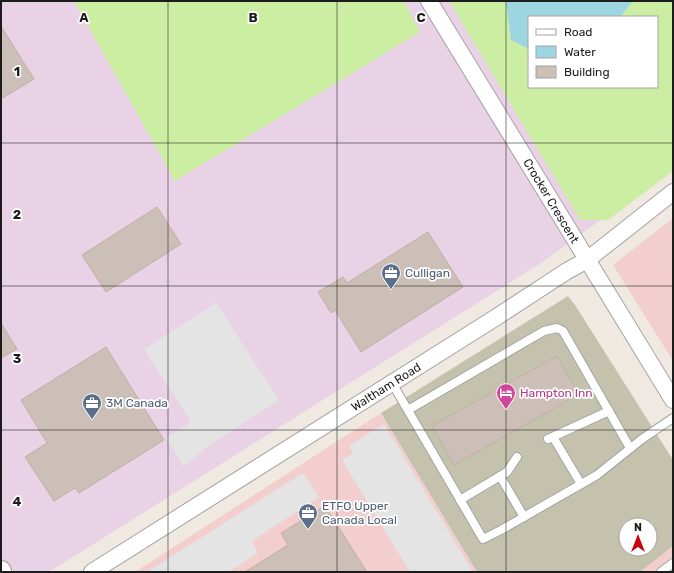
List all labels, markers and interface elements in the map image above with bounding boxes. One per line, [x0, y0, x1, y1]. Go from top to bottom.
text: A [79, 10, 89, 25]
text: B [248, 10, 258, 25]
text: C [416, 10, 426, 25]
legend [528, 16, 658, 88]
text: Road [564, 25, 592, 39]
text: Water [564, 45, 596, 59]
text: 1 [14, 64, 20, 79]
text: Building [564, 65, 610, 79]
street label: Crocker Crescent [520, 156, 582, 246]
text: 2 [13, 207, 21, 222]
office icon: Culligan [380, 262, 402, 290]
place label: Culligan [405, 266, 450, 280]
text: 3 [13, 351, 22, 366]
street label: Waltham Road [349, 360, 423, 414]
hotel icon: Hampton Inn [495, 382, 517, 410]
place label: Hampton Inn [520, 386, 593, 400]
office icon: 3M Canada [81, 392, 103, 420]
place label: 3M Canada [106, 396, 168, 410]
text: 4 [13, 494, 22, 509]
place label: ETFO Upper Canada Local [322, 499, 397, 527]
office icon: ETFO Upper Canada Local [297, 502, 319, 530]
north arrow [618, 517, 658, 557]
text: N [634, 521, 642, 534]

